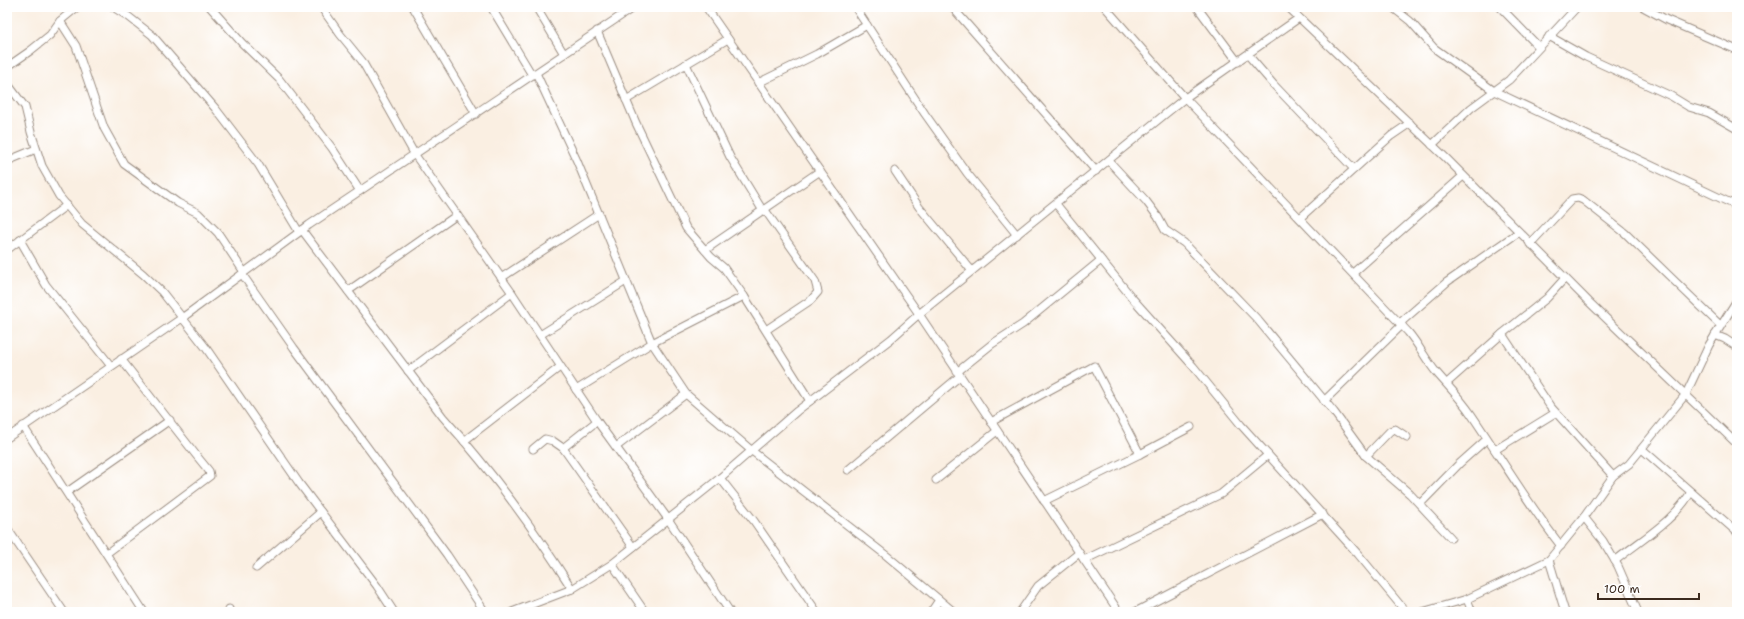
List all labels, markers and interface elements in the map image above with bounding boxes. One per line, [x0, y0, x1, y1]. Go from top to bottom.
scale bar [1598, 575, 1699, 601]
text: 100 m [1604, 581, 1640, 597]

